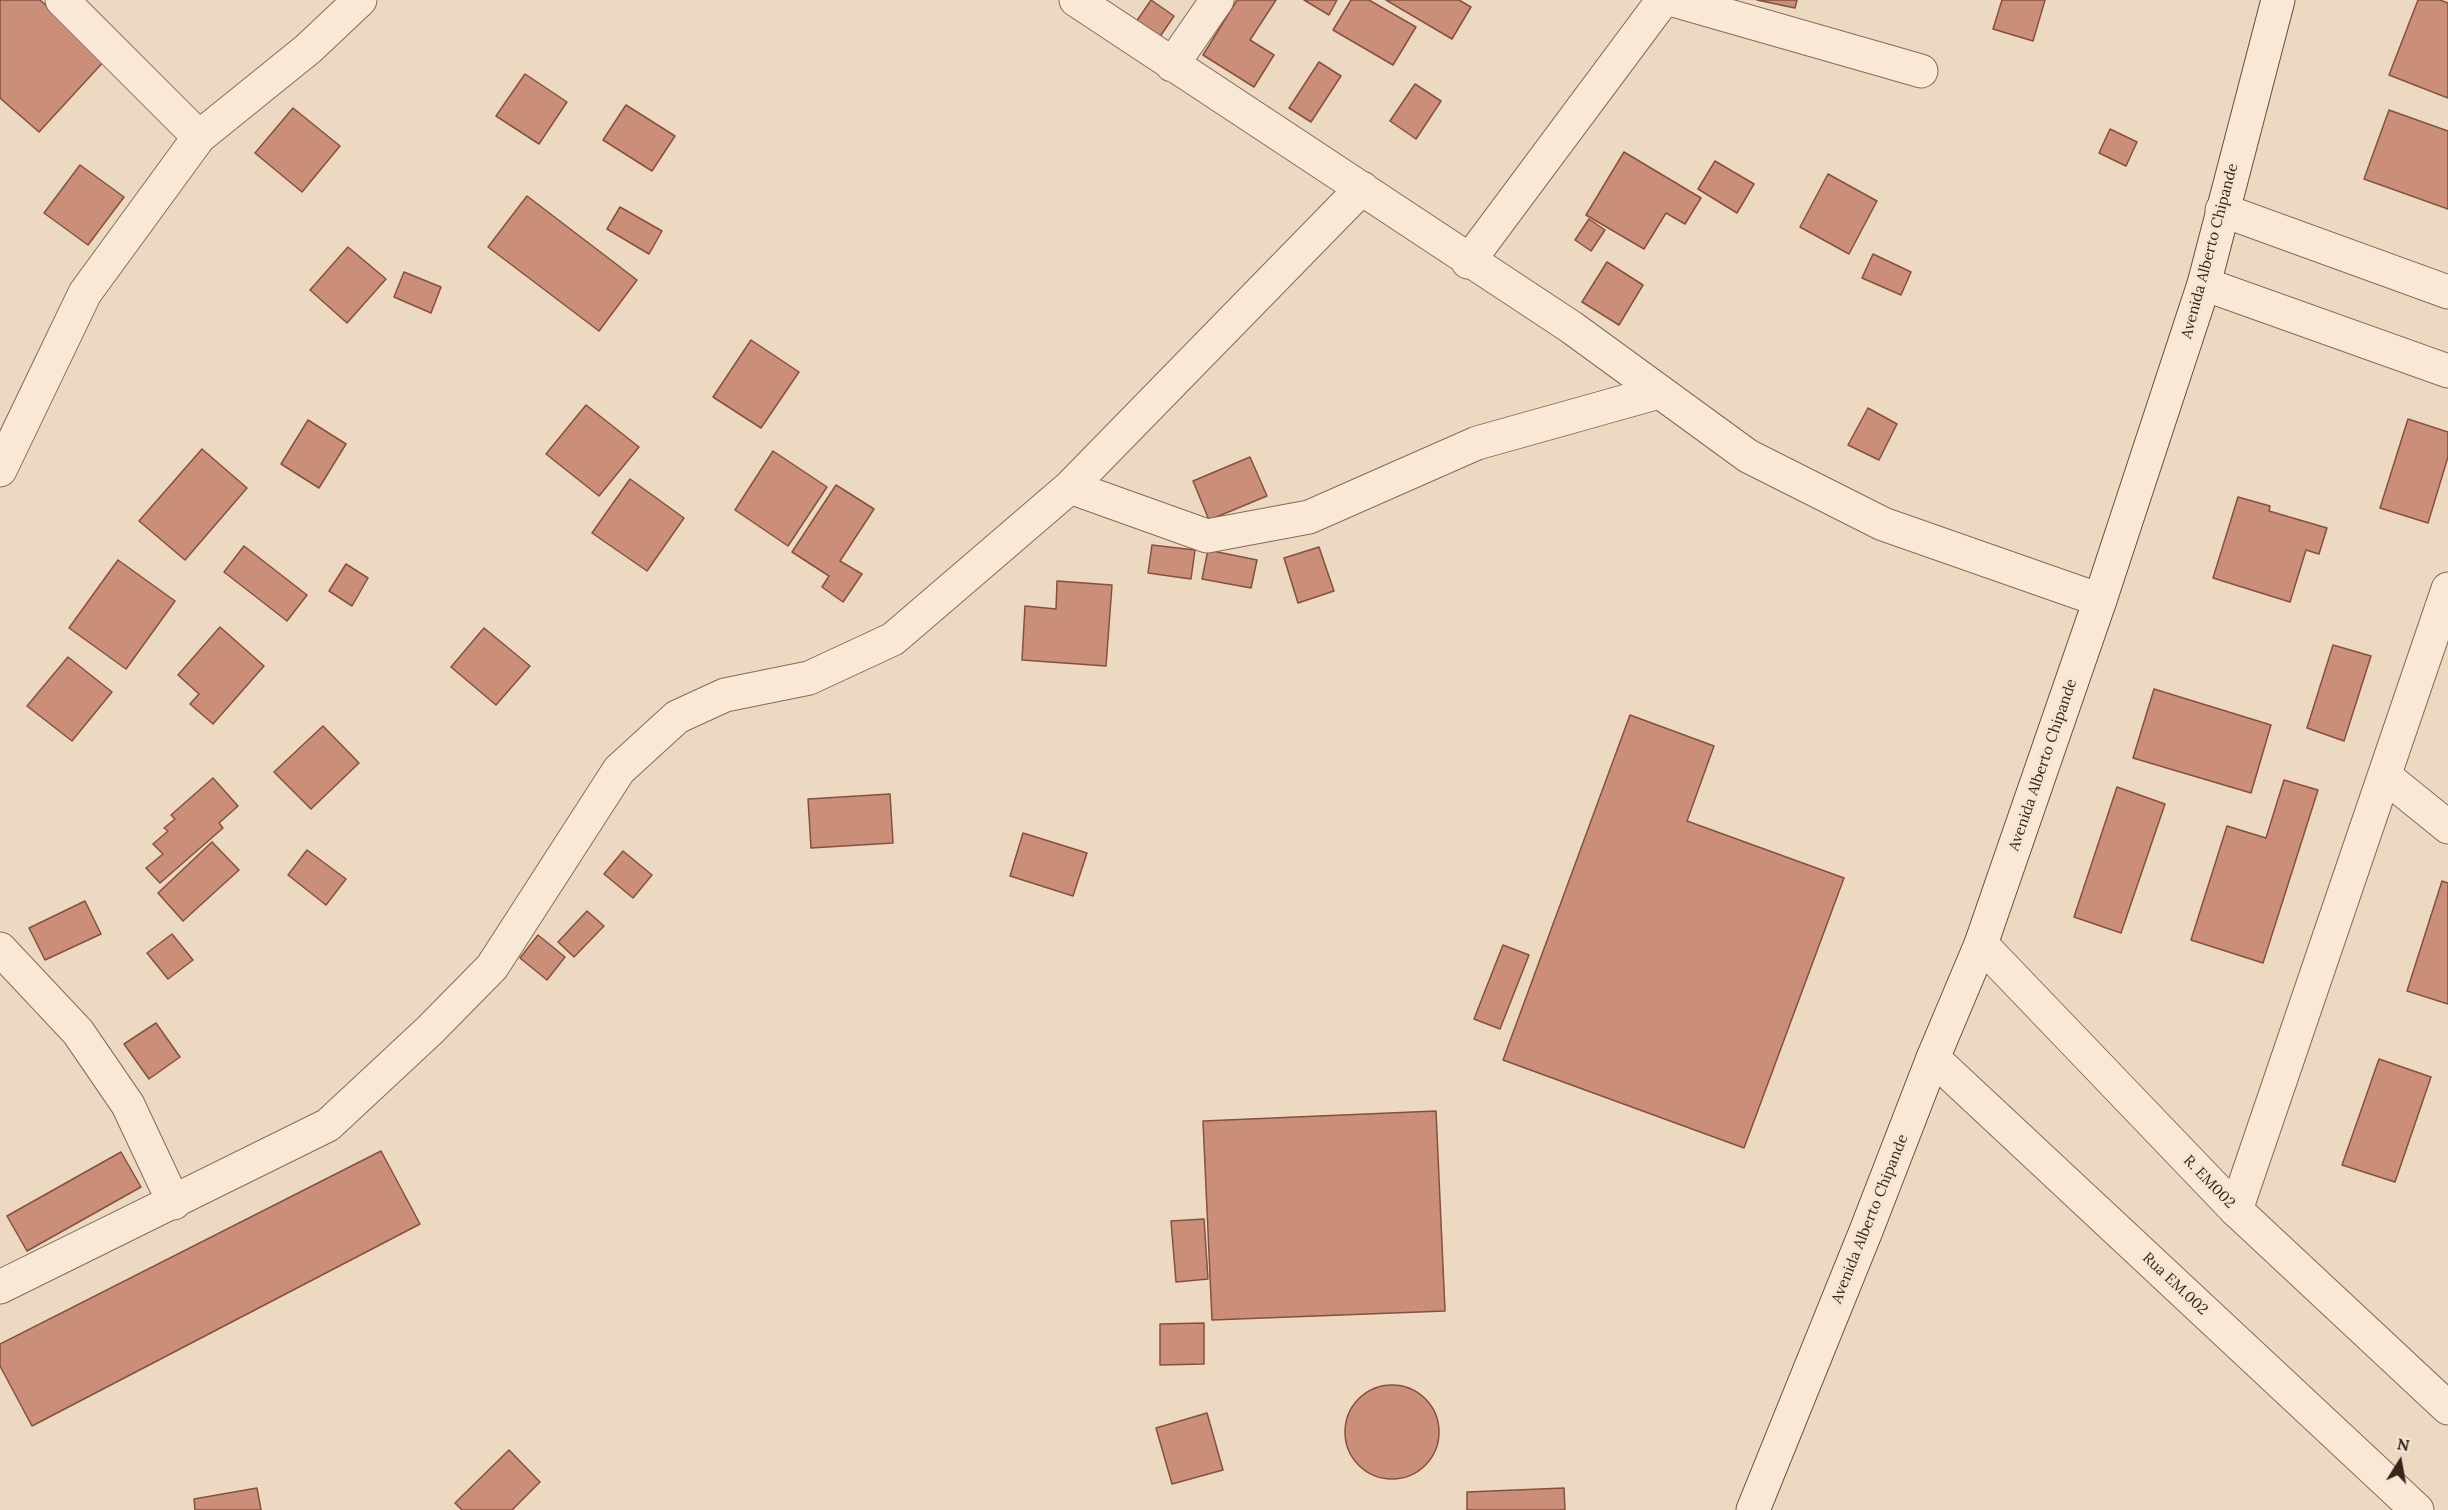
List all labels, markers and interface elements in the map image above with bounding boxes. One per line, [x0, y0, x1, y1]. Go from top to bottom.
street label: Avenida Alberto Chipande [2178, 161, 2242, 341]
street label: Avenida Alberto Chipande [2005, 677, 2081, 853]
street label: Avenida Alberto Chipande [1828, 1132, 1912, 1306]
street label: R. EM002 [2179, 1152, 2239, 1212]
street label: Rua EM.002 [2138, 1249, 2212, 1319]
north arrow [2370, 1432, 2430, 1492]
text: N [2395, 1433, 2411, 1455]

